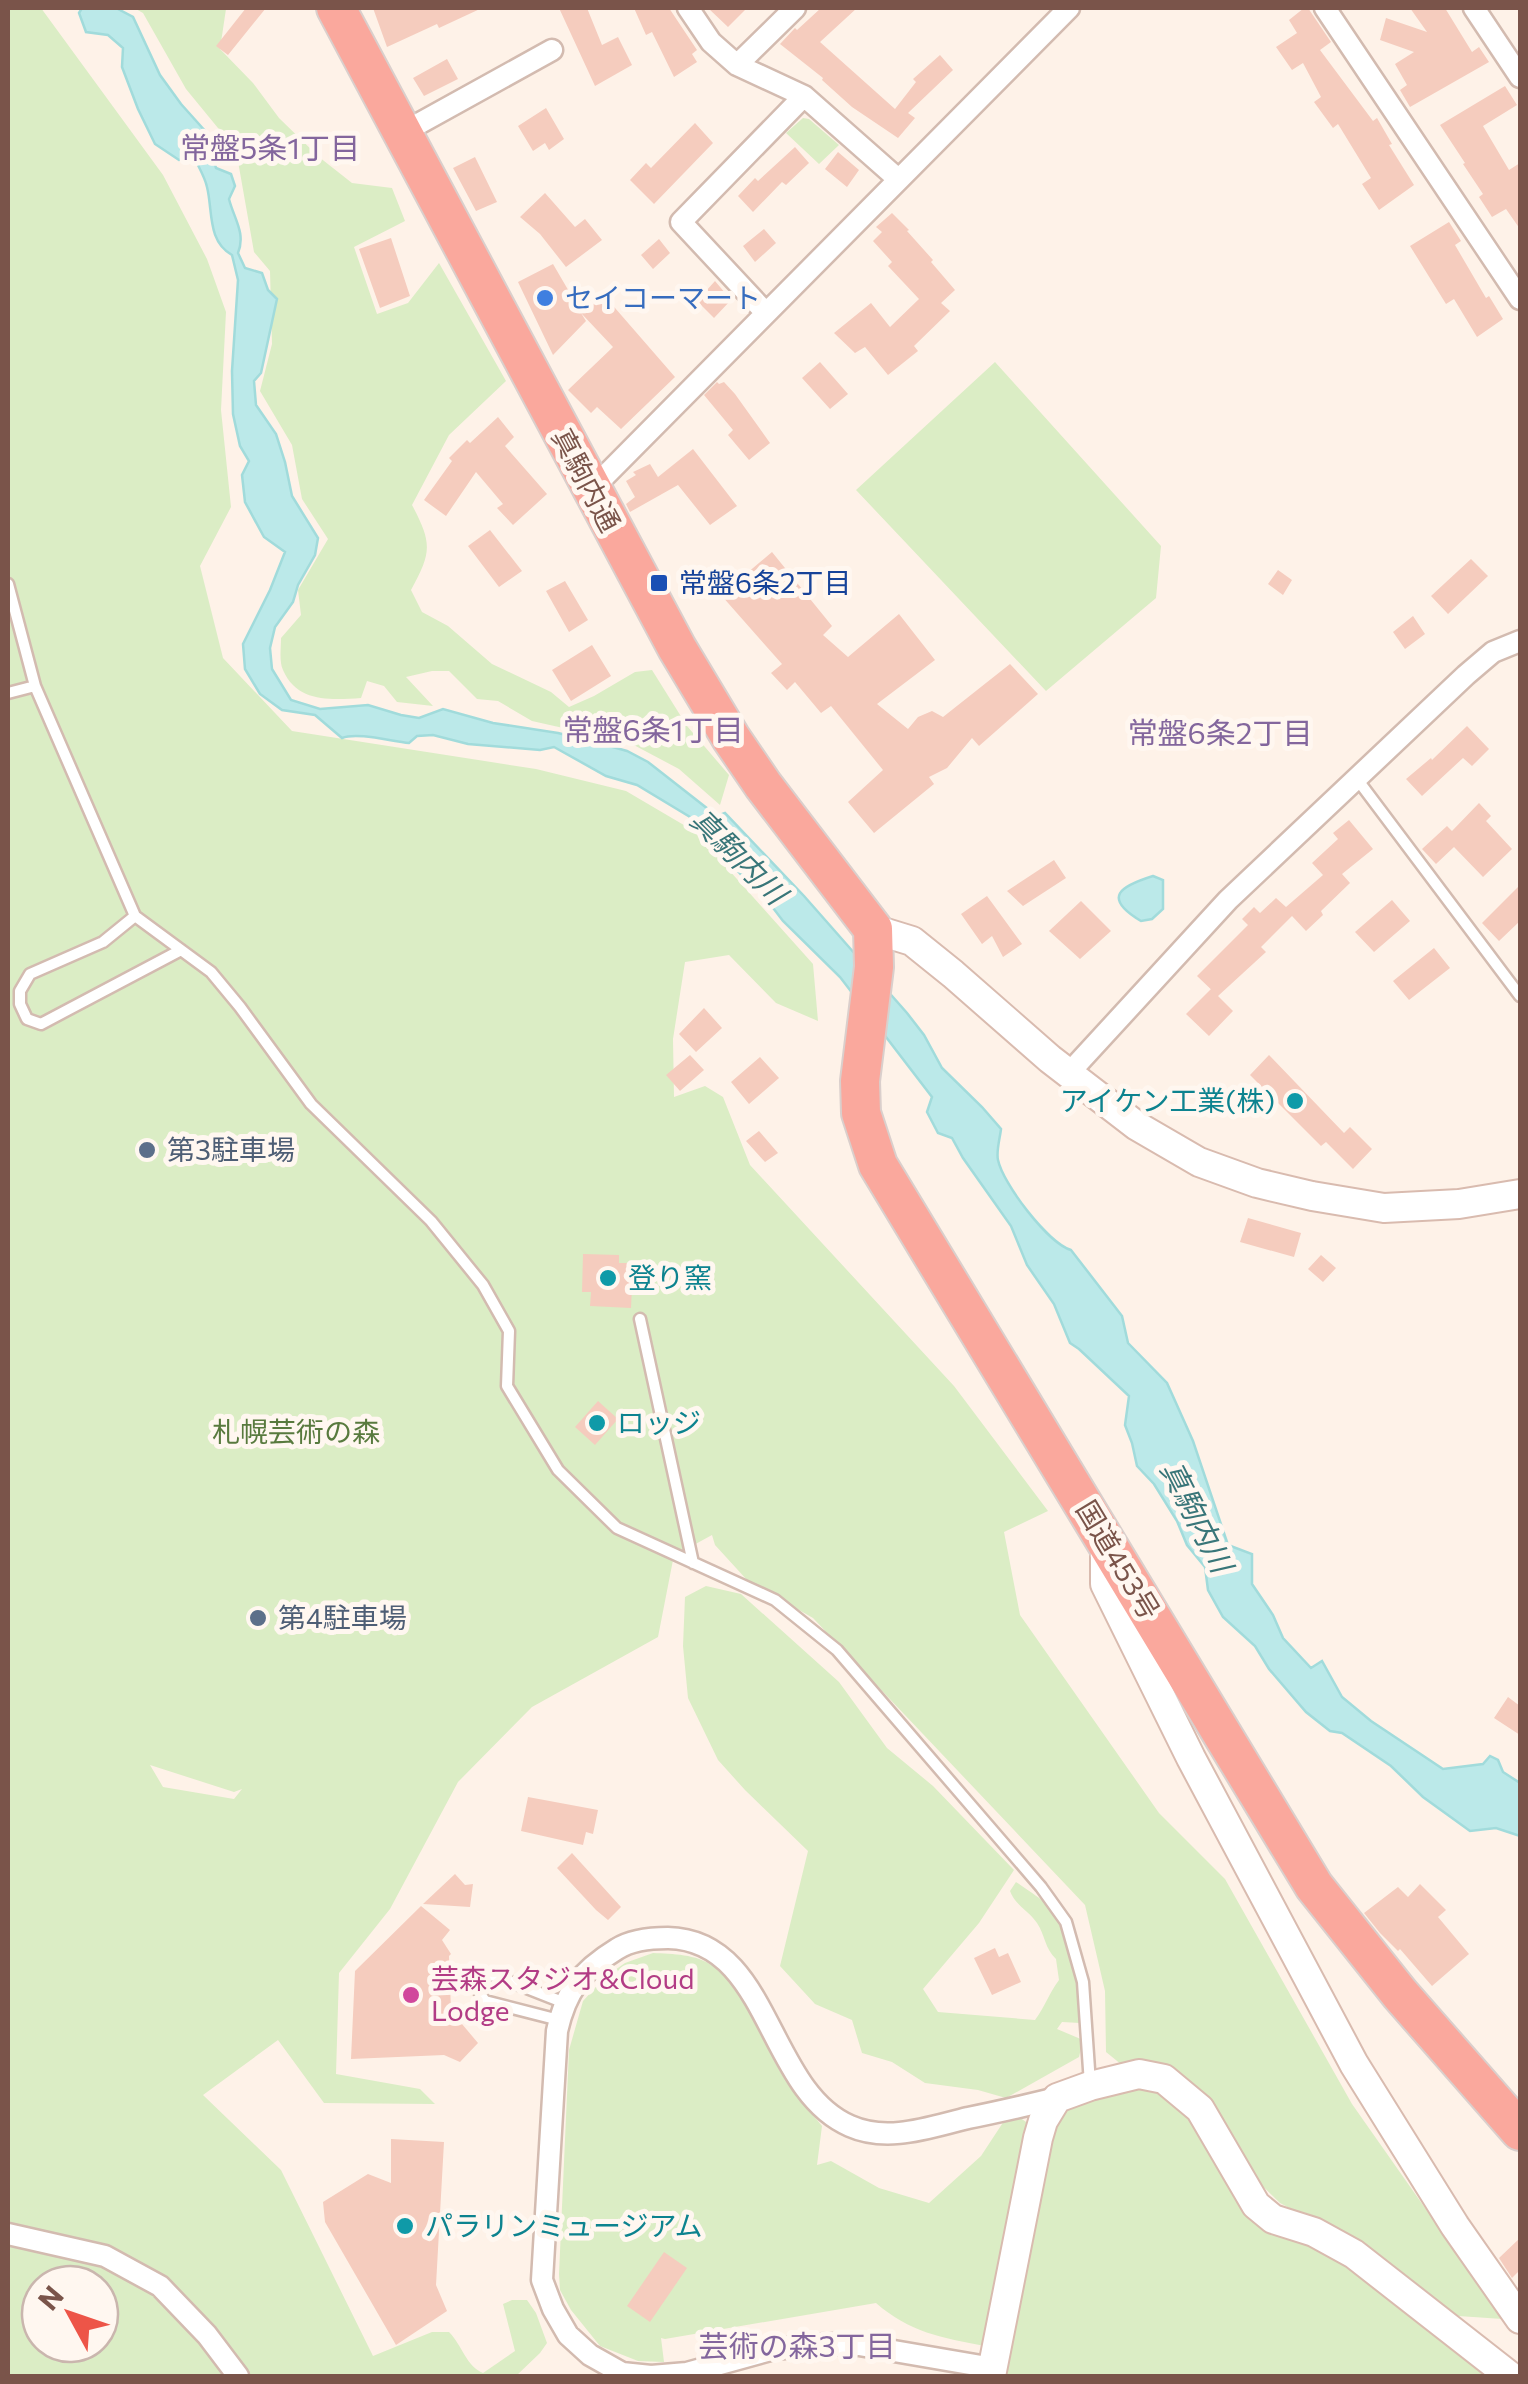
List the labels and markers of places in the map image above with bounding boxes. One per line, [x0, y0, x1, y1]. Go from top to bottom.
place label: セイコーマート [565, 280, 761, 314]
marker: セイコーマート [534, 287, 556, 309]
place label: 常盤6条2丁目 [679, 565, 852, 599]
marker: 常盤6条2丁目 [648, 572, 670, 594]
place label: アイケン工業(株) [1060, 1083, 1275, 1117]
marker: アイケン工業(株) [1284, 1090, 1306, 1112]
place label: 第3駐車場 [167, 1132, 295, 1166]
marker: 第3駐車場 [136, 1139, 158, 1161]
place label: 登り窯 [628, 1260, 712, 1294]
marker: 登り窯 [597, 1267, 619, 1289]
place label: ロッジ [617, 1405, 701, 1439]
marker: ロッジ [586, 1412, 608, 1434]
place label: 第4駐車場 [278, 1600, 407, 1634]
marker: 第4駐車場 [247, 1607, 269, 1629]
place label: 芸森スタジオ&Cloud Lodge [431, 1961, 694, 2027]
marker: 芸森スタジオ&Cloud Lodge [400, 1984, 422, 2006]
place label: パラリンミュージアム [425, 2208, 702, 2242]
marker: パラリンミュージアム [394, 2215, 416, 2237]

